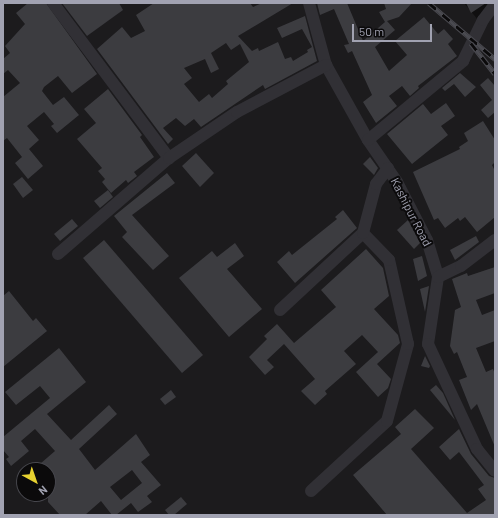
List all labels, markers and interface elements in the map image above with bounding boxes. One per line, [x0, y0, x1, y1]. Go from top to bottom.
scale bar [354, 16, 434, 42]
text: 50 m [359, 24, 384, 38]
street label: Kashipur Road [388, 175, 434, 249]
north arrow [16, 462, 56, 502]
text: N [36, 483, 50, 498]

